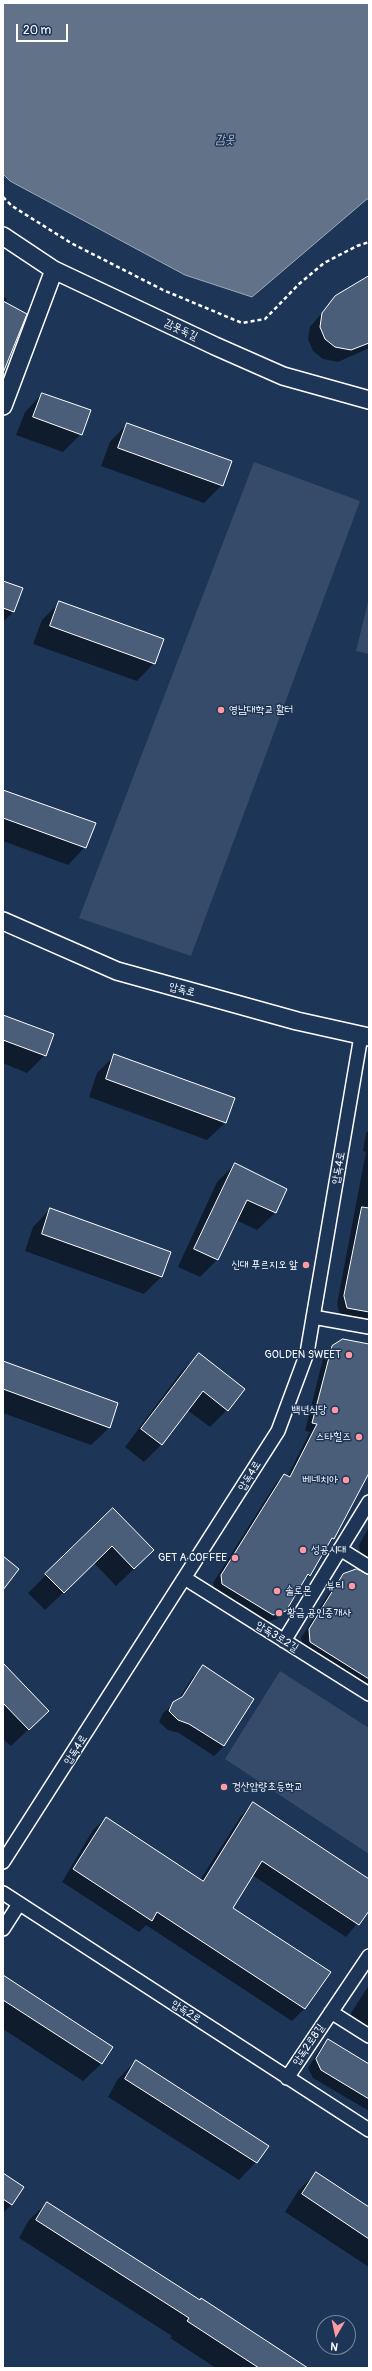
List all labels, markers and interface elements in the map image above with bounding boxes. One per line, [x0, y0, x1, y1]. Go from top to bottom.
scale bar [18, 16, 70, 42]
text: 20 m [23, 23, 51, 38]
water label: 감못 [215, 133, 235, 147]
street label: 감못둑길 [162, 317, 200, 343]
place label: 영남대학교 활터 [229, 703, 293, 717]
marker: 영남대학교 활터 [216, 705, 226, 715]
street label: 압독로 [167, 980, 197, 1000]
street label: 압독4로 [330, 1151, 348, 1185]
place label: 신대 푸르지오 앞 [231, 1258, 298, 1272]
marker: 신대 푸르지오 앞 [301, 1260, 311, 1270]
place label: GOLDEN SWEET [265, 1348, 341, 1362]
marker: GOLDEN SWEET [344, 1350, 354, 1360]
place label: 백년식당 [292, 1403, 327, 1417]
marker: 백년식당 [330, 1405, 340, 1415]
place label: 스타힐즈 [316, 1430, 351, 1444]
marker: 스타힐즈 [354, 1432, 364, 1442]
street label: 압독4로 [236, 1459, 264, 1493]
place label: 베네치아 [303, 1473, 338, 1487]
marker: 베네치아 [341, 1475, 351, 1485]
place label: 성공시대 [311, 1543, 346, 1557]
marker: 성공시대 [298, 1545, 308, 1555]
place label: GET A COFFEE [158, 1551, 227, 1565]
marker: GET A COFFEE [230, 1553, 240, 1563]
place label: 뷰티 [326, 1579, 344, 1593]
marker: 뷰티 [347, 1581, 357, 1591]
place label: 솔로몬 [285, 1584, 312, 1598]
marker: 솔로몬 [272, 1586, 282, 1596]
place label: 황금 공인중개사 [287, 1606, 351, 1620]
marker: 황금 공인중개사 [274, 1608, 284, 1618]
street label: 압독3로2길 [253, 1619, 301, 1655]
street label: 압독4로 [61, 1733, 91, 1767]
place label: 경산압량초등학교 [232, 1780, 303, 1794]
marker: 경산압량초등학교 [219, 1782, 229, 1792]
street label: 압독2로 [169, 1998, 203, 2026]
street label: 압독2로8길 [290, 2022, 328, 2068]
north arrow [316, 2315, 356, 2355]
text: N [330, 2339, 339, 2353]

